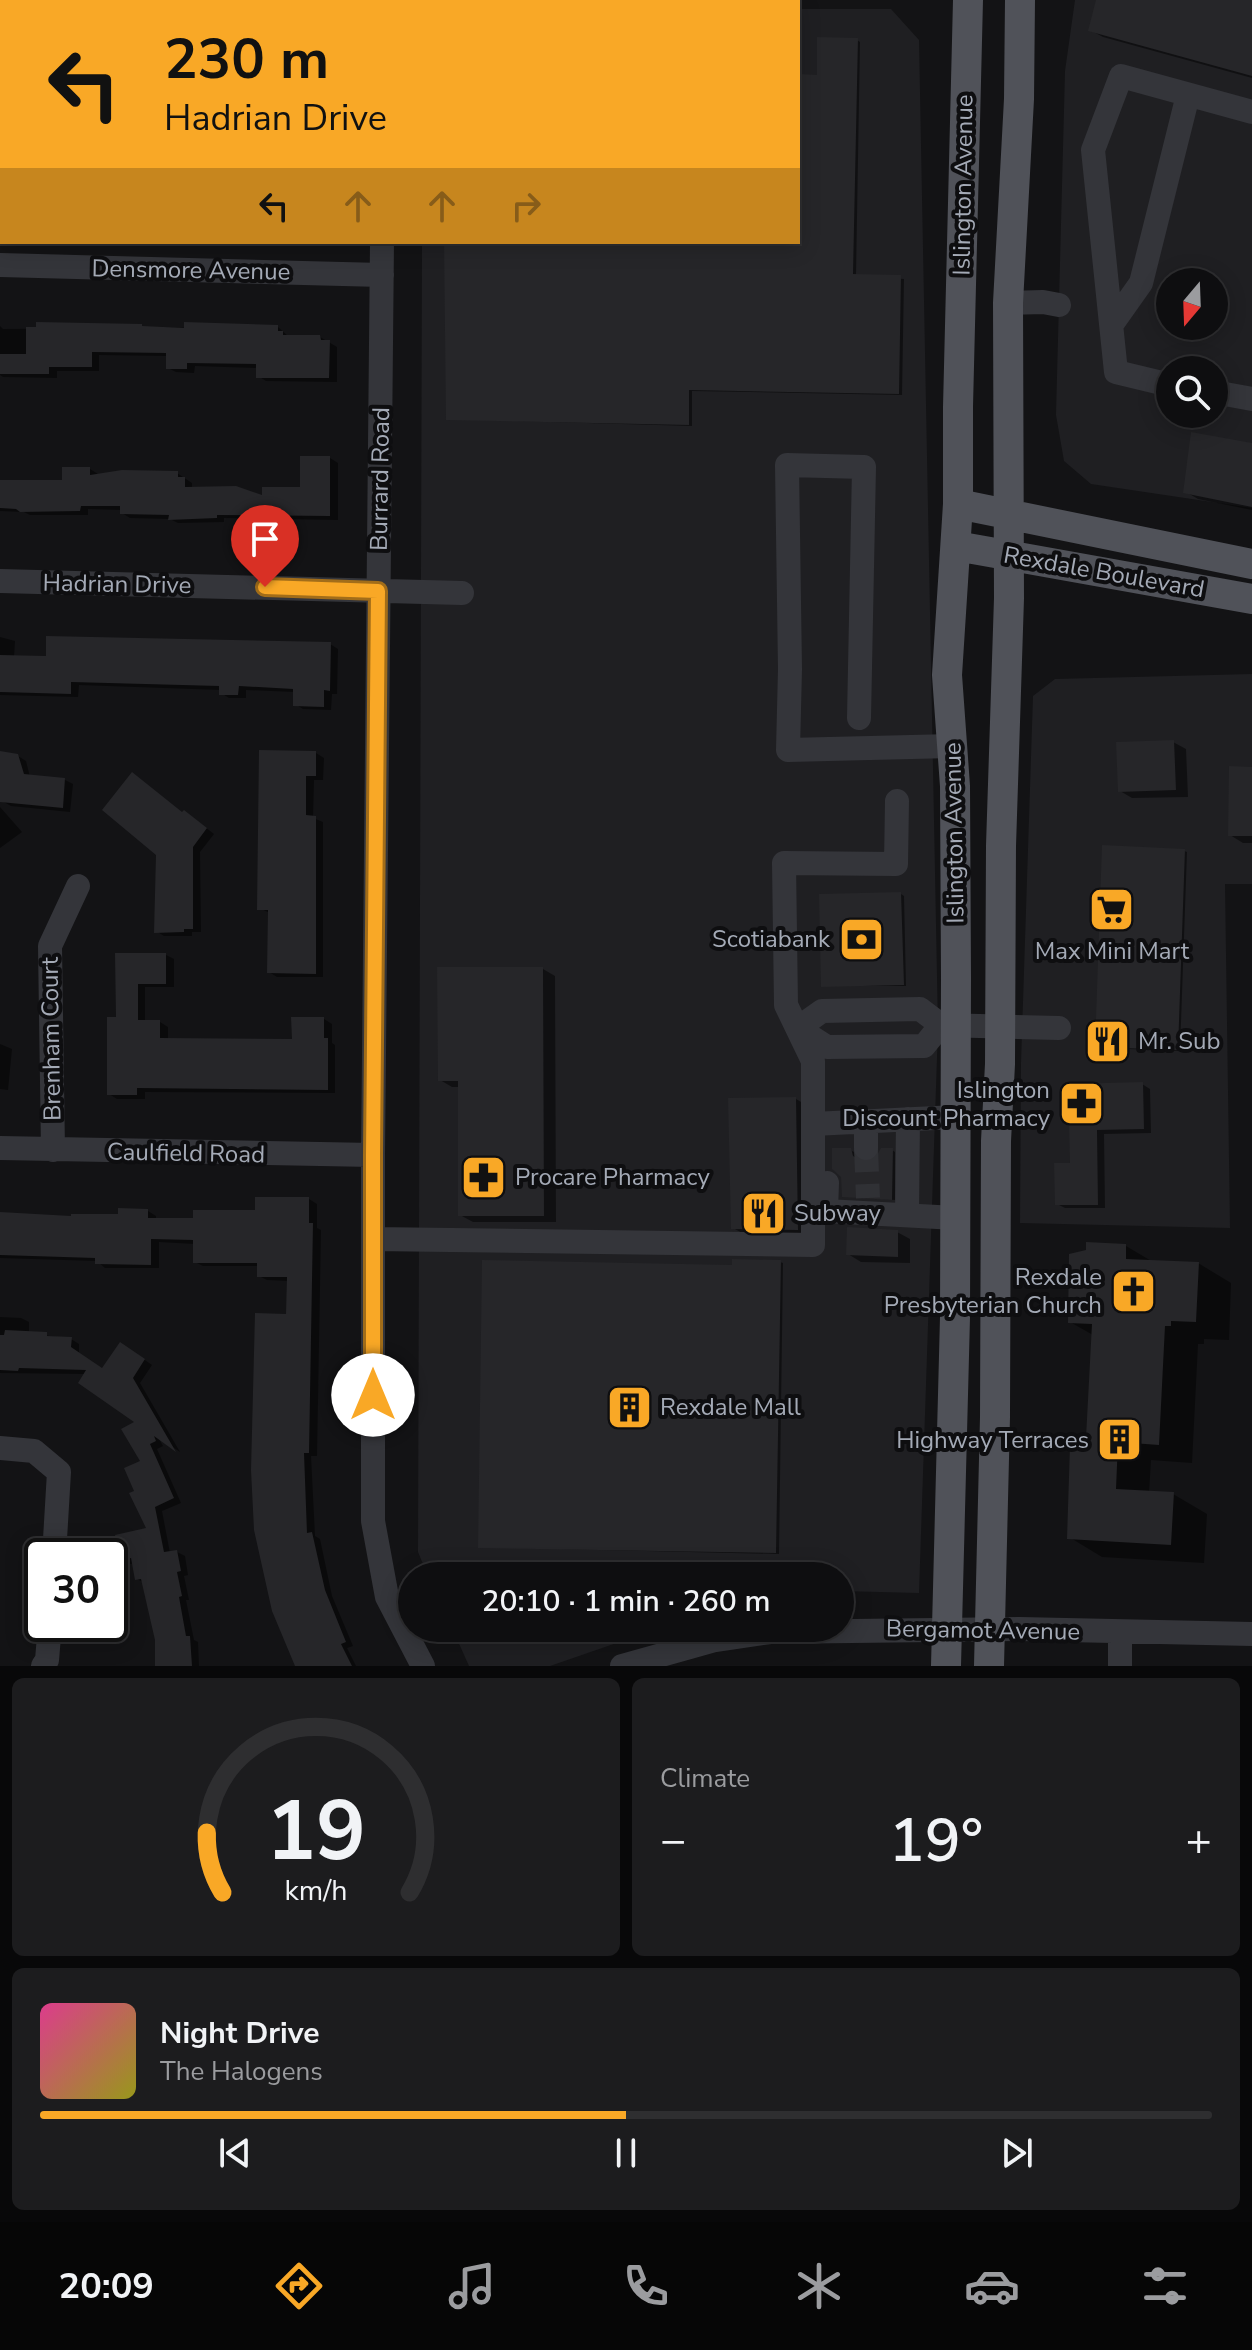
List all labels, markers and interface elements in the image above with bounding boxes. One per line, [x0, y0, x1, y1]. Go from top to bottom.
text: 230 m [164, 21, 329, 98]
icon: left [32, 32, 136, 136]
text: Hadrian Drive [164, 94, 387, 143]
street label: Islington Avenue [945, 94, 981, 276]
icon: left [252, 184, 296, 228]
icon: ahead [336, 184, 380, 228]
icon: ahead [420, 184, 464, 228]
icon: right [504, 184, 548, 228]
street label: Densmore Avenue [91, 252, 291, 288]
north arrow [1156, 268, 1228, 340]
map controls [1156, 268, 1228, 428]
button: search [1156, 356, 1228, 428]
street label: Burrard Road [363, 407, 397, 551]
pin [231, 505, 299, 587]
icon: arrive [243, 517, 287, 561]
street label: Rexdale Boulevard [1001, 539, 1207, 605]
street label: Hadrian Drive [42, 567, 192, 601]
street label: Islington Avenue [936, 742, 972, 924]
supermarket icon: Max Mini Mart [1088, 885, 1136, 933]
bank icon: Scotiabank [837, 915, 885, 963]
place label: Scotiabank [712, 923, 831, 955]
place label: Max Mini Mart [1035, 935, 1190, 967]
street label: Brenham Court [34, 956, 68, 1121]
restaurant icon: Mr. Sub [1083, 1017, 1131, 1065]
place label: Mr. Sub [1138, 1025, 1220, 1057]
place label: Islington Discount Pharmacy [842, 1074, 1051, 1134]
pharmacy icon: Islington Discount Pharmacy [1057, 1080, 1105, 1128]
street label: Caulfield Road [107, 1136, 265, 1170]
pharmacy icon: Procare Pharmacy [460, 1153, 508, 1201]
place label: Procare Pharmacy [515, 1161, 710, 1193]
restaurant icon: Subway [739, 1189, 787, 1237]
place label: Subway [794, 1197, 882, 1229]
place label: Rexdale Presbyterian Church [884, 1261, 1102, 1321]
church icon: Rexdale Presbyterian Church [1109, 1267, 1157, 1315]
position arrow [331, 1353, 415, 1437]
building icon: Rexdale Mall [605, 1383, 653, 1431]
place label: Rexdale Mall [660, 1391, 801, 1423]
building icon: Highway Terraces [1096, 1416, 1144, 1464]
place label: Highway Terraces [896, 1424, 1089, 1456]
speed limit sign: 30 [24, 1538, 128, 1642]
text: 20:10 · 1 min · 260 m [481, 1581, 771, 1622]
street label: Bergamot Avenue [886, 1612, 1080, 1648]
text: Climate [660, 1761, 750, 1796]
text: 19 [266, 1775, 366, 1888]
text: 19° [889, 1800, 983, 1882]
text: − [660, 1811, 686, 1871]
text: + [1186, 1811, 1212, 1871]
text: km/h [285, 1871, 347, 1910]
text: Night Drive [160, 2013, 319, 2054]
text: The Halogens [160, 2054, 323, 2089]
icon: previous [213, 2131, 257, 2175]
icon: pause [604, 2131, 648, 2175]
icon: next [995, 2131, 1039, 2175]
icon: directions [271, 2258, 327, 2314]
icon: music [444, 2258, 500, 2314]
icon: phone [618, 2258, 674, 2314]
icon: climate [791, 2258, 847, 2314]
icon: car [964, 2258, 1020, 2314]
icon: filters [1137, 2258, 1193, 2314]
text: 20:09 [59, 2262, 154, 2311]

